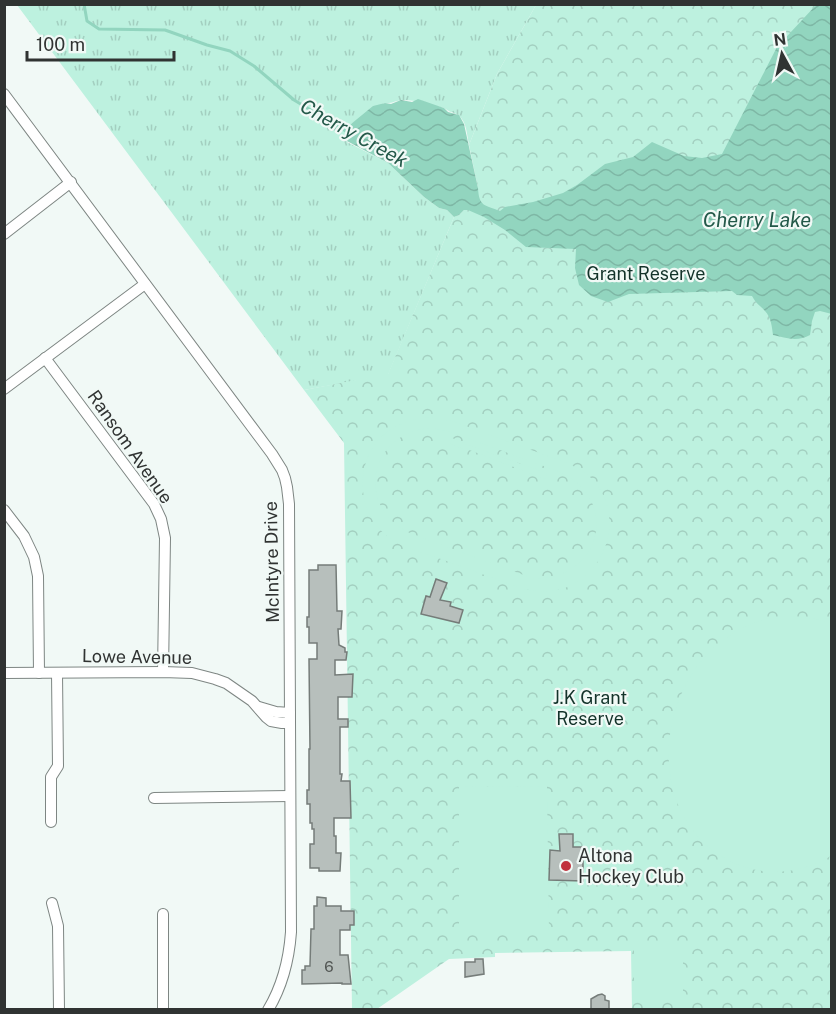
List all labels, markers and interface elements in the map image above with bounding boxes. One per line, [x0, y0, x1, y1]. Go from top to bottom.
scale bar [27, 24, 174, 62]
north arrow [752, 24, 812, 84]
text: N [772, 29, 788, 50]
text: 100 m [36, 34, 85, 55]
water label: Cherry Creek [296, 94, 412, 172]
water label: Cherry Lake [703, 208, 811, 232]
park label: Grant Reserve [587, 263, 705, 284]
street label: Ransom Avenue [84, 386, 177, 507]
street label: McIntyre Drive [260, 501, 283, 623]
street label: Lowe Avenue [82, 645, 192, 668]
park label: J.K Grant Reserve [553, 687, 627, 729]
place label: Altona Hockey Club [578, 845, 684, 887]
marker: Altona Hockey Club [559, 859, 573, 873]
house number: 6 [324, 958, 334, 975]

